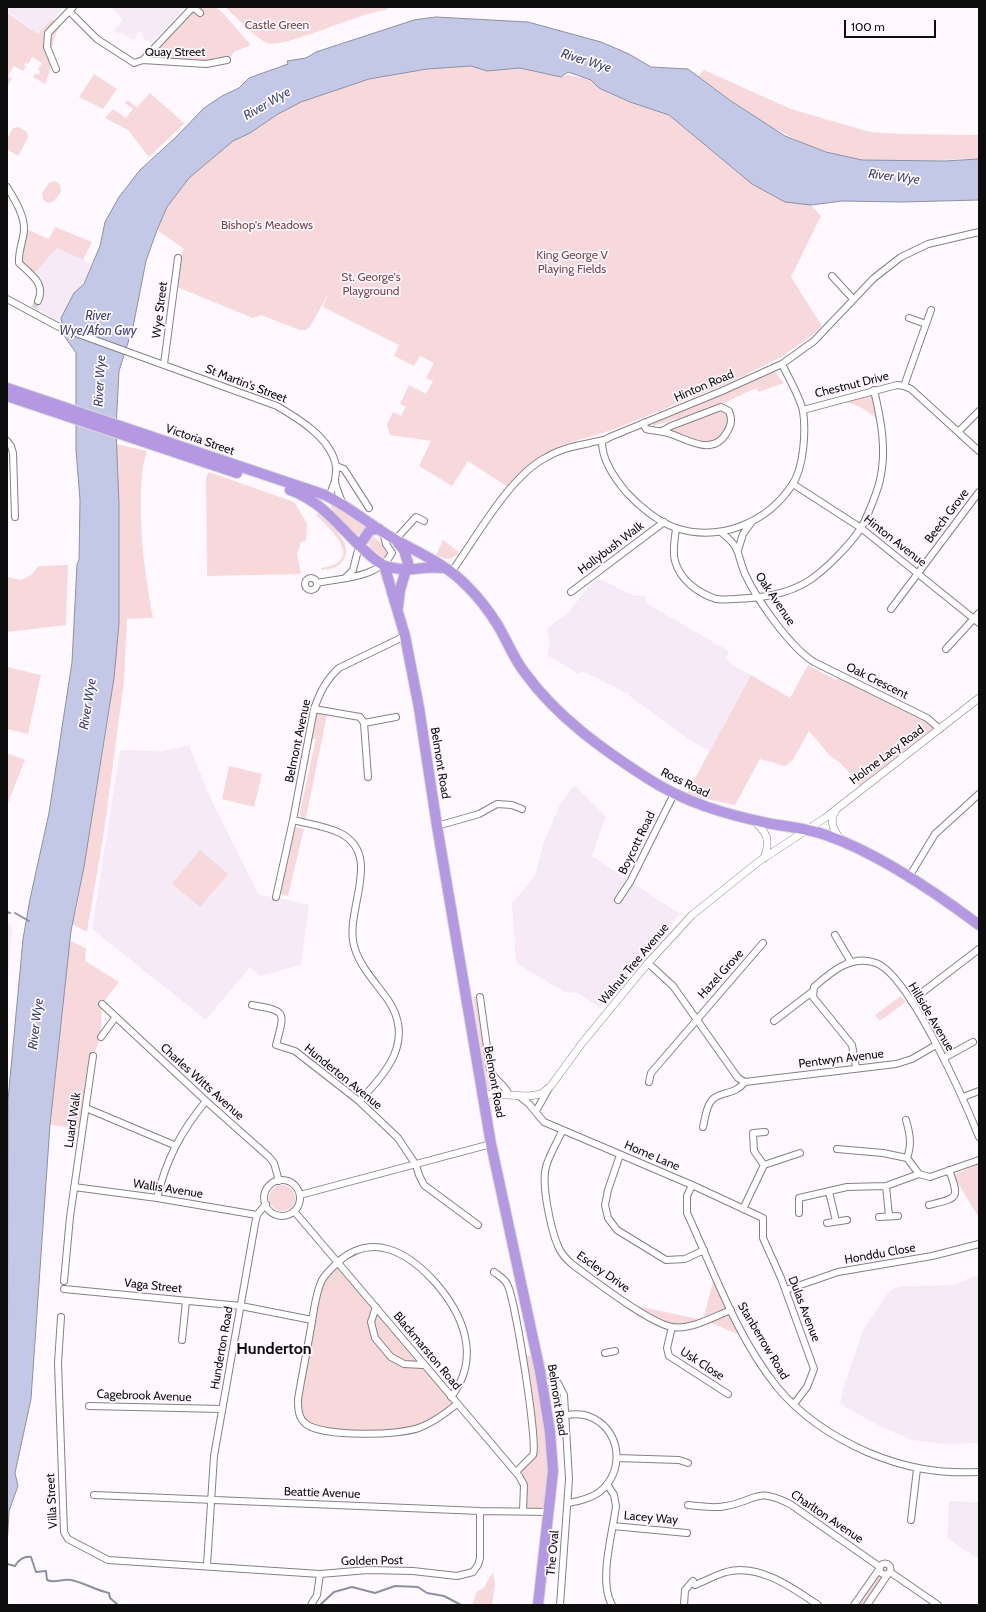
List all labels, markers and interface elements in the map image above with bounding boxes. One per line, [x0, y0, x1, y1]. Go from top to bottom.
scale bar [846, 12, 938, 38]
park label: Castle Green [245, 18, 309, 32]
text: 100 m [851, 19, 885, 34]
street label: Quay Street [145, 45, 205, 59]
water label: River Wye [559, 46, 613, 76]
water label: River Wye [241, 84, 293, 124]
water label: River Wye [867, 166, 921, 188]
park label: Bishop's Meadows [221, 218, 313, 232]
park label: King George V Playing Fields [536, 248, 608, 276]
park label: St. George's Playground [341, 270, 401, 298]
street label: Wye Street [149, 281, 171, 339]
water label: River Wye/Afon Gwy [59, 308, 137, 339]
water label: River Wye [91, 355, 109, 407]
street label: St Martin's Street [203, 362, 289, 406]
street label: Hinton Road [672, 367, 736, 405]
street label: Chestnut Drive [814, 369, 890, 401]
street label: Victoria Street [164, 421, 236, 459]
street label: Beech Grove [922, 486, 972, 546]
street label: Hinton Avenue [861, 512, 929, 570]
street label: Hollybush Walk [575, 519, 647, 577]
street label: Oak Avenue [752, 570, 798, 628]
street label: Oak Crescent [844, 660, 910, 702]
water label: River Wye [76, 677, 100, 731]
street label: Belmont Avenue [282, 698, 314, 784]
street label: Holme Lacy Road [847, 722, 927, 788]
street label: Belmont Road [427, 726, 453, 800]
street label: Ross Road [658, 765, 712, 801]
street label: Boycott Road [616, 809, 658, 877]
street label: Walnut Tree Avenue [596, 921, 672, 1007]
street label: Hazel Grove [695, 946, 747, 1002]
street label: Hillside Avenue [905, 980, 957, 1054]
water label: River Wye [25, 997, 47, 1051]
street label: Charles Witts Avenue [157, 1041, 247, 1123]
street label: Hunderton Avenue [301, 1041, 385, 1113]
street label: Belmont Road [481, 1045, 507, 1119]
street label: Pentwyn Avenue [798, 1047, 884, 1071]
street label: Luard Walk [62, 1091, 84, 1149]
street label: Home Lane [622, 1138, 682, 1174]
street label: Wallis Avenue [132, 1176, 204, 1202]
street label: Honddu Close [843, 1241, 917, 1267]
street label: Escley Drive [574, 1248, 632, 1296]
street label: Dulas Avenue [785, 1274, 823, 1344]
street label: Vaga Street [123, 1276, 183, 1296]
street label: Stanberrow Road [734, 1300, 792, 1382]
street label: Hunderton Road [208, 1305, 236, 1391]
street label: Blackmarston Road [390, 1309, 464, 1393]
district label: Hunderton [236, 1339, 312, 1359]
street label: Usk Close [677, 1344, 727, 1384]
street label: Belmont Road [544, 1363, 570, 1437]
street label: Cagebrook Avenue [96, 1387, 192, 1405]
street label: Villa Street [43, 1473, 61, 1529]
street label: Beattie Avenue [284, 1484, 360, 1502]
street label: Charlton Avenue [788, 1487, 866, 1547]
street label: Lacey Way [623, 1508, 679, 1528]
street label: The Oval [544, 1530, 562, 1576]
street label: Golden Post [341, 1553, 403, 1569]

